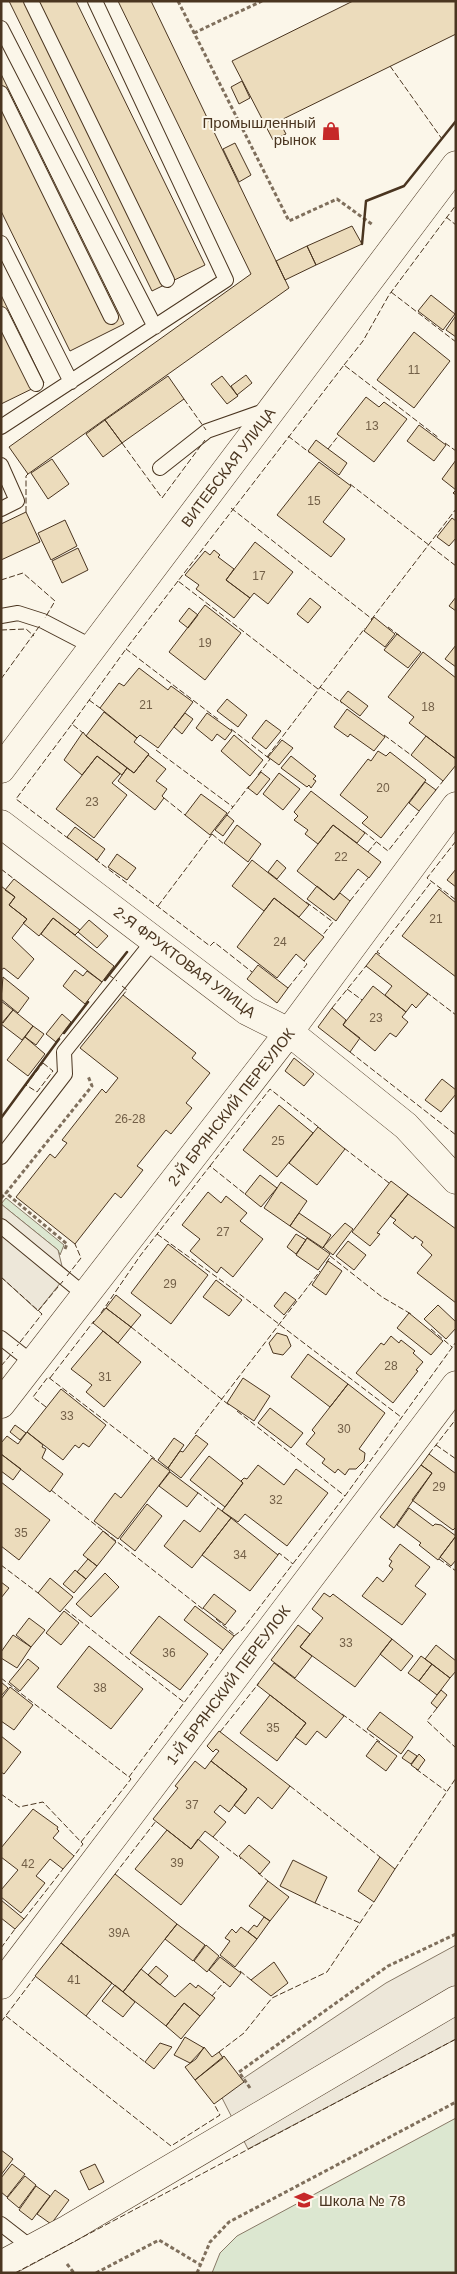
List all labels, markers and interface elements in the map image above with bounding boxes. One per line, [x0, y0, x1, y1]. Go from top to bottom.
place label: Промышленный рынок [203, 114, 316, 148]
shop icon: Промышленный рынок [320, 120, 342, 142]
house number: 11 [408, 363, 421, 377]
street label: ВИТЕБСКАЯ УЛИЦА [178, 404, 278, 530]
house number: 13 [365, 419, 379, 433]
house number: 15 [307, 494, 321, 508]
house number: 17 [252, 569, 266, 583]
house number: 19 [198, 636, 212, 650]
house number: 21 [139, 698, 153, 712]
house number: 18 [421, 700, 435, 714]
house number: 20 [376, 781, 390, 795]
house number: 23 [85, 795, 99, 809]
house number: 22 [334, 850, 348, 864]
street label: 2-Я ФРУКТОВАЯ УЛИЦА [111, 903, 259, 1021]
house number: 21 [429, 912, 443, 926]
house number: 24 [273, 935, 287, 949]
house number: 23 [369, 1011, 383, 1025]
street label: 2-Й БРЯНСКИЙ ПЕРЕУЛОК [164, 1025, 298, 1189]
house number: 26-28 [115, 1112, 146, 1126]
house number: 25 [271, 1134, 285, 1148]
house number: 27 [216, 1225, 230, 1239]
house number: 29 [163, 1277, 177, 1291]
house number: 28 [384, 1359, 398, 1373]
house number: 31 [98, 1370, 112, 1384]
house number: 33 [60, 1409, 74, 1423]
house number: 30 [337, 1422, 351, 1436]
house number: 29 [432, 1480, 446, 1494]
house number: 32 [269, 1493, 283, 1507]
house number: 35 [14, 1526, 28, 1540]
house number: 34 [233, 1548, 247, 1562]
street label: 1-Й БРЯНСКИЙ ПЕРЕУЛОК [163, 1602, 294, 1768]
house number: 33 [339, 1636, 353, 1650]
house number: 36 [162, 1646, 176, 1660]
house number: 38 [93, 1681, 107, 1695]
house number: 35 [266, 1721, 280, 1735]
house number: 37 [185, 1798, 199, 1812]
house number: 39 [170, 1856, 184, 1870]
house number: 42 [21, 1857, 35, 1871]
house number: 39А [108, 1926, 130, 1940]
house number: 41 [67, 1973, 81, 1987]
school or university icon: Школа № 78 [293, 2189, 315, 2211]
place label: Школа № 78 [319, 2192, 406, 2209]

